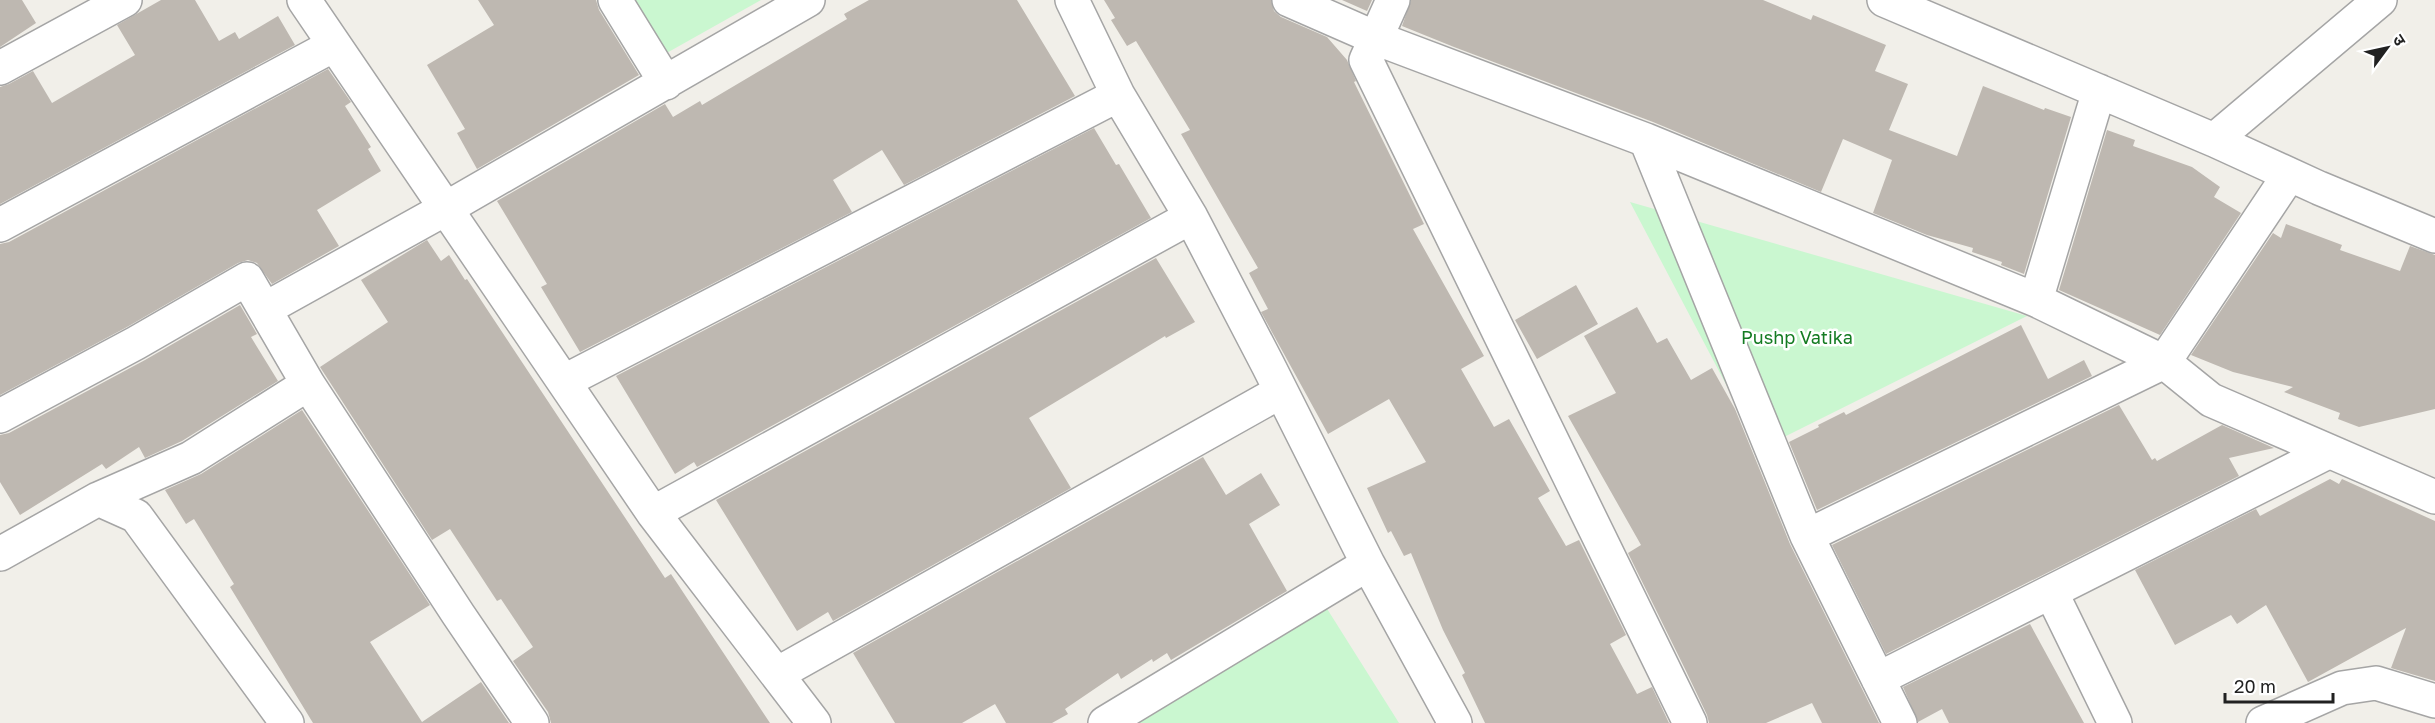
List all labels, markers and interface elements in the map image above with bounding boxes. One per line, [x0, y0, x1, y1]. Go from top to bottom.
north arrow [2357, 18, 2417, 78]
text: उ [2389, 30, 2411, 50]
park label: Pushp Vatika [1741, 326, 1853, 348]
scale bar [2225, 666, 2333, 704]
text: 20 m [2234, 675, 2276, 697]

